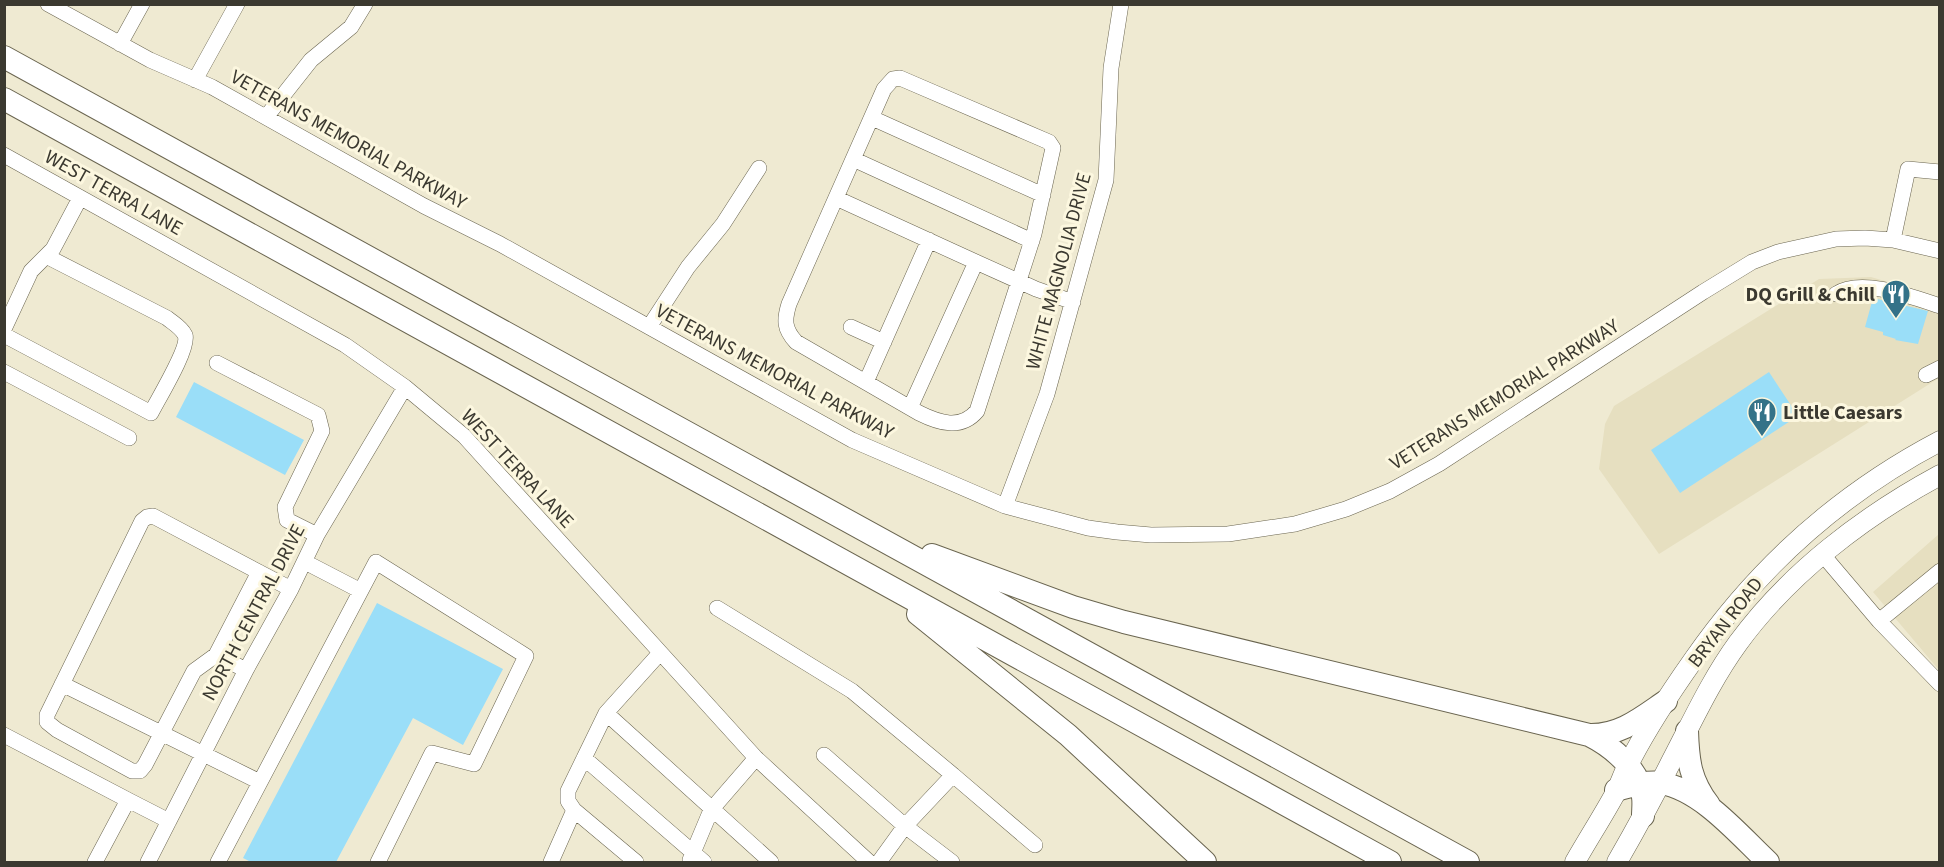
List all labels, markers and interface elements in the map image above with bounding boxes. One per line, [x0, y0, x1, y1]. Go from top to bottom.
street label: VETERANS MEMORIAL PARKWAY [225, 63, 472, 217]
street label: WEST TERRA LANE [39, 143, 188, 242]
street label: WHITE MAGNOLIA DRIVE [1019, 170, 1099, 373]
restaurant icon: DQ Grill & Chill [1880, 278, 1912, 320]
place label: DQ Grill & Chill [1746, 281, 1875, 309]
street label: VETERANS MEMORIAL PARKWAY [651, 297, 899, 447]
street label: VETERANS MEMORIAL PARKWAY [1384, 312, 1625, 477]
restaurant icon: Little Caesars [1746, 396, 1778, 438]
place label: Little Caesars [1783, 399, 1903, 427]
street label: WEST TERRA LANE [454, 403, 580, 535]
street label: NORTH CENTRAL DRIVE [195, 519, 312, 706]
street label: BRYAN ROAD [1682, 572, 1770, 674]

